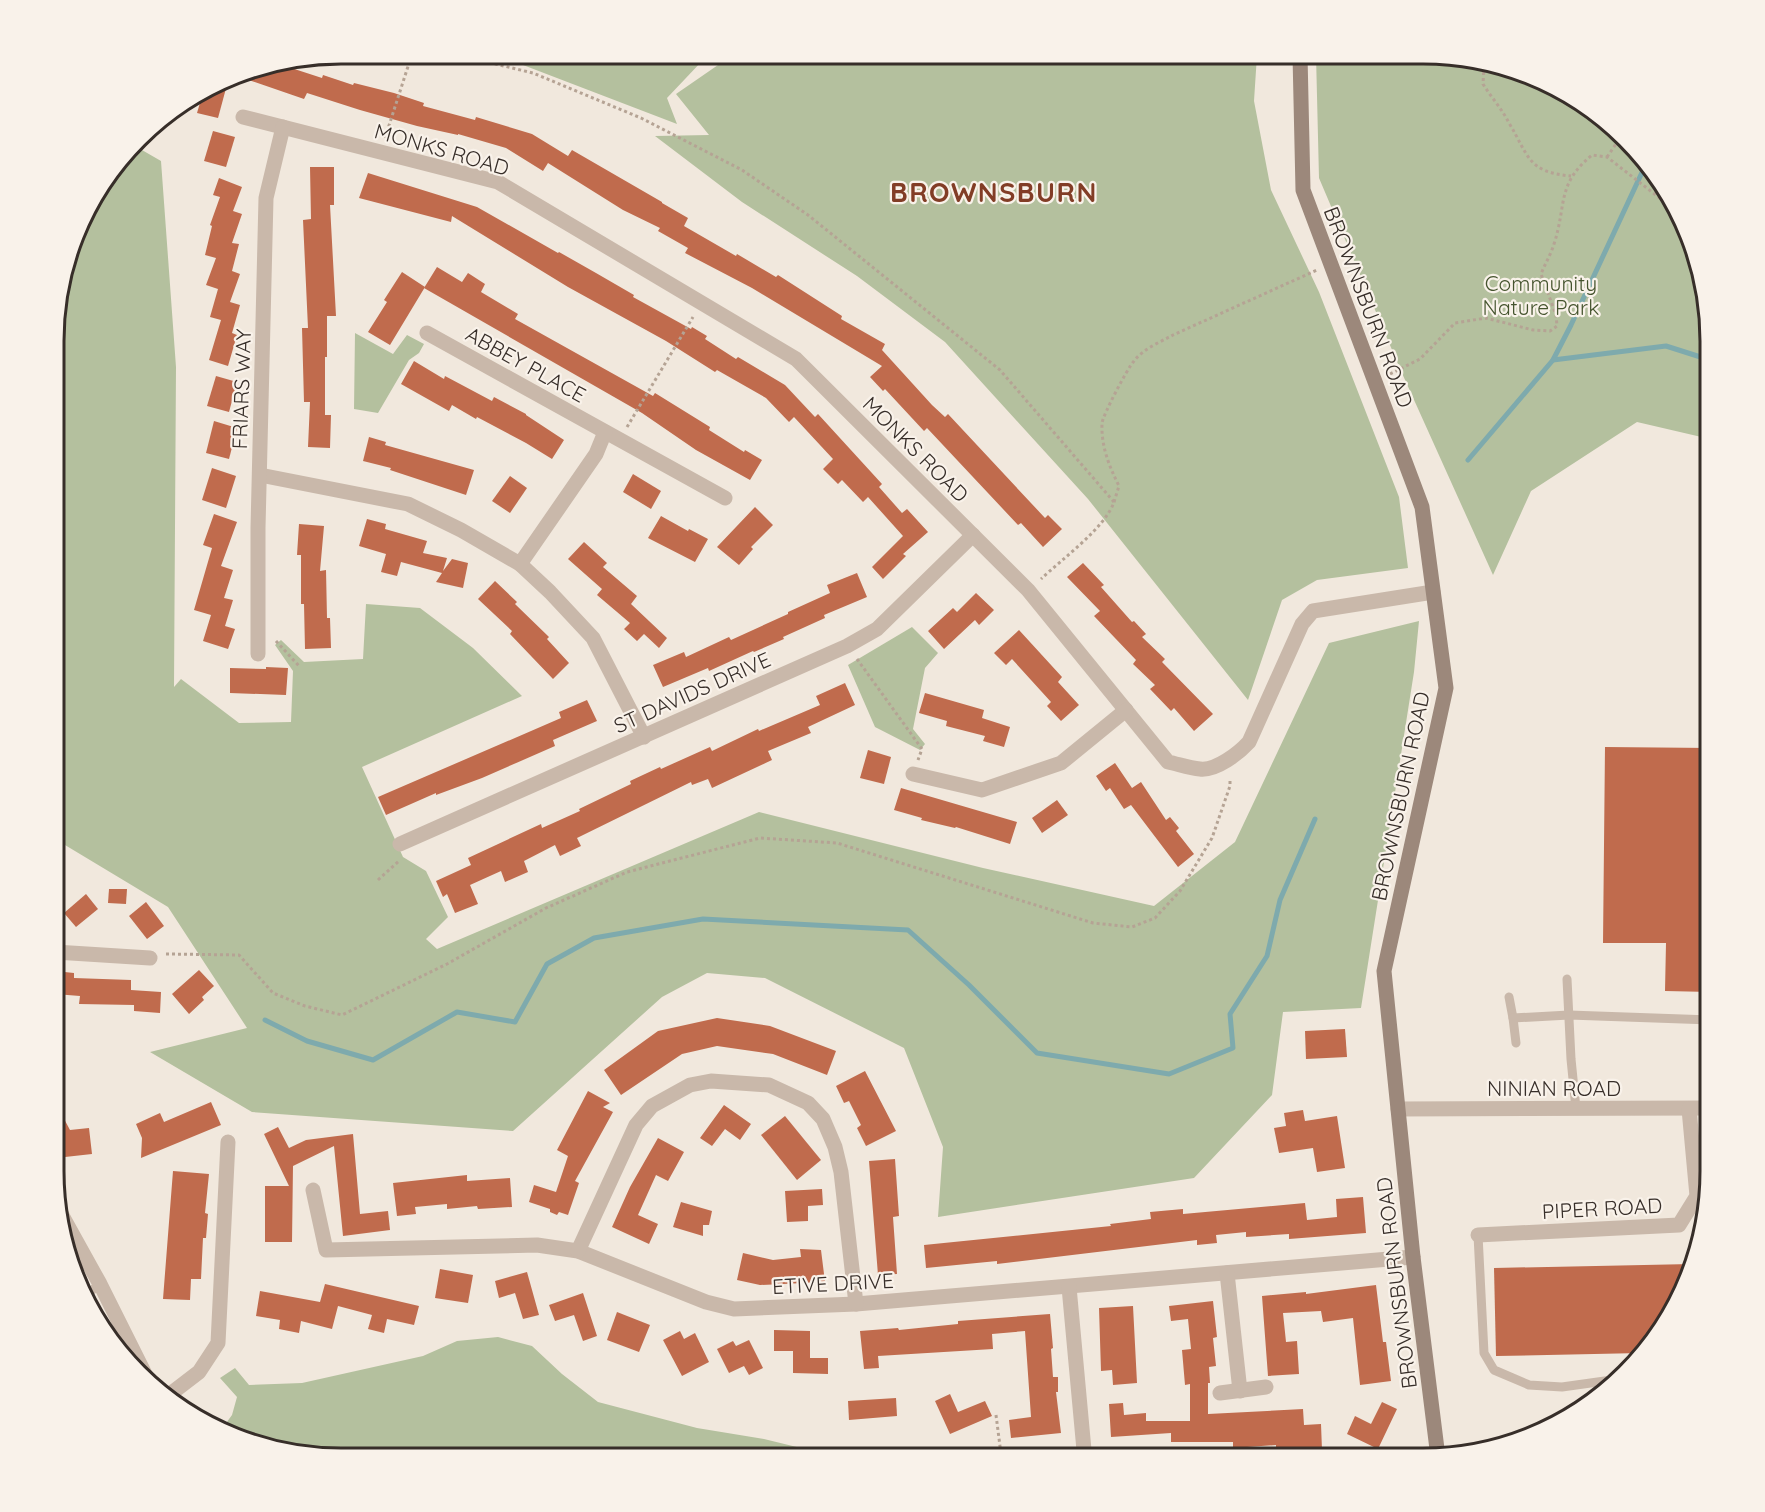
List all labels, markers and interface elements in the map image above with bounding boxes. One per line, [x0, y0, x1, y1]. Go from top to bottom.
street label: MONKS ROAD [372, 117, 512, 181]
district label: BROWNSBURN [890, 175, 1098, 209]
street label: BROWNSBURN ROAD [1319, 203, 1419, 411]
park label: Community Nature Park [1483, 270, 1599, 320]
street label: ABBEY PLACE [461, 320, 591, 408]
street label: FRIARS WAY [226, 328, 256, 450]
street label: MONKS ROAD [858, 391, 974, 507]
street label: ST DAVIDS DRIVE [610, 646, 774, 738]
street label: BROWNSBURN ROAD [1365, 689, 1435, 903]
street label: NINIAN ROAD [1487, 1075, 1621, 1101]
street label: BROWNSBURN ROAD [1370, 1176, 1422, 1390]
street label: PIPER ROAD [1541, 1192, 1663, 1224]
street label: ETIVE DRIVE [771, 1267, 895, 1299]

